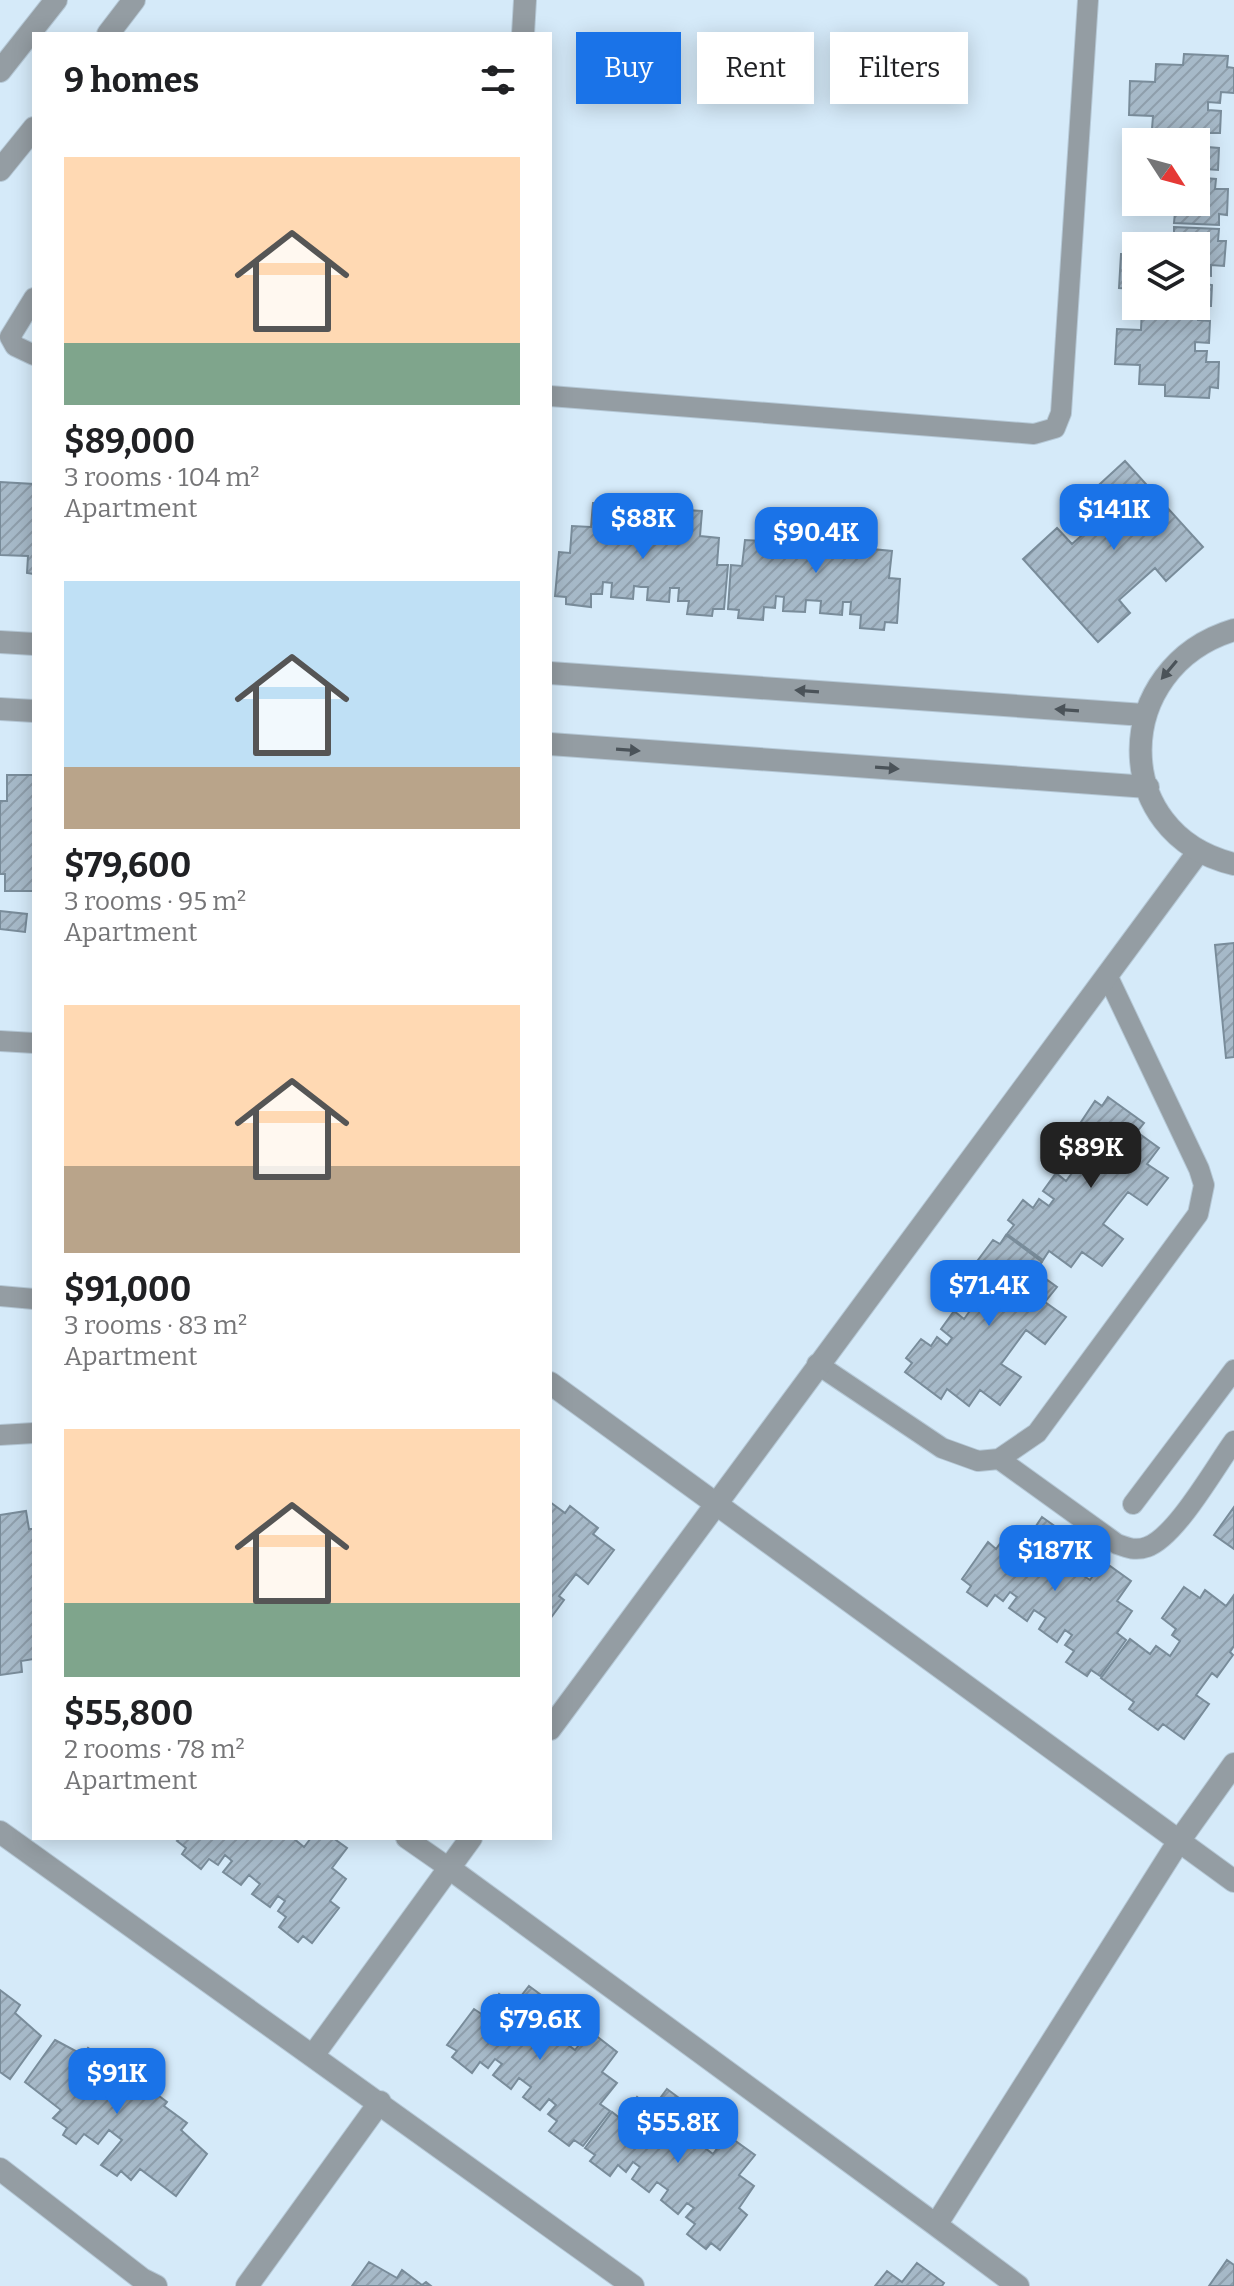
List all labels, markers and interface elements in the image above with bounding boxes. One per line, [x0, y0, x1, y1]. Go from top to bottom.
chip: Buy [576, 32, 681, 104]
chip: Rent [697, 32, 814, 104]
chip: Filters [830, 32, 968, 104]
icon: filters [476, 58, 520, 102]
text: 9 homes [64, 60, 199, 101]
north arrow [1122, 128, 1210, 216]
map controls [1122, 128, 1210, 320]
icon: home [220, 209, 364, 353]
button: layers [1122, 232, 1210, 320]
text: $89,000 [64, 421, 195, 462]
text: 3 rooms · 104 m² [64, 462, 260, 493]
pin: $141K [1058, 484, 1170, 552]
text: Apartment [64, 493, 197, 524]
pin: $88K [596, 493, 690, 561]
text: $141K [1078, 494, 1150, 525]
text: $88K [610, 503, 676, 534]
pin: $90.4K [751, 507, 881, 575]
text: $90.4K [773, 517, 859, 548]
icon: home [220, 633, 364, 777]
one-way arrow [1161, 660, 1178, 680]
one-way arrow [794, 684, 819, 697]
one-way arrow [1054, 703, 1079, 716]
one-way arrow [616, 744, 641, 757]
one-way arrow [875, 762, 900, 775]
text: $79,600 [64, 845, 191, 886]
text: 3 rooms · 95 m² [64, 886, 246, 917]
text: Apartment [64, 917, 197, 948]
icon: home [220, 1057, 364, 1201]
pin: $89K [1044, 1122, 1138, 1190]
text: $89K [1058, 1132, 1124, 1163]
pin: $71.4K [924, 1260, 1054, 1328]
text: $91,000 [64, 1269, 191, 1310]
text: $71.4K [948, 1270, 1030, 1301]
text: 3 rooms · 83 m² [64, 1310, 247, 1341]
text: Apartment [64, 1341, 197, 1372]
icon: home [220, 1481, 364, 1625]
pin: $187K [999, 1525, 1111, 1593]
text: $187K [1017, 1535, 1093, 1566]
text: $55,800 [64, 1693, 193, 1734]
text: 2 rooms · 78 m² [64, 1734, 245, 1765]
text: Apartment [64, 1765, 197, 1796]
pin: $79.6K [475, 1994, 605, 2062]
text: $79.6K [499, 2004, 581, 2035]
pin: $91K [70, 2048, 164, 2116]
text: $91K [86, 2058, 148, 2089]
pin: $55.8K [613, 2097, 743, 2165]
text: $55.8K [636, 2107, 720, 2138]

